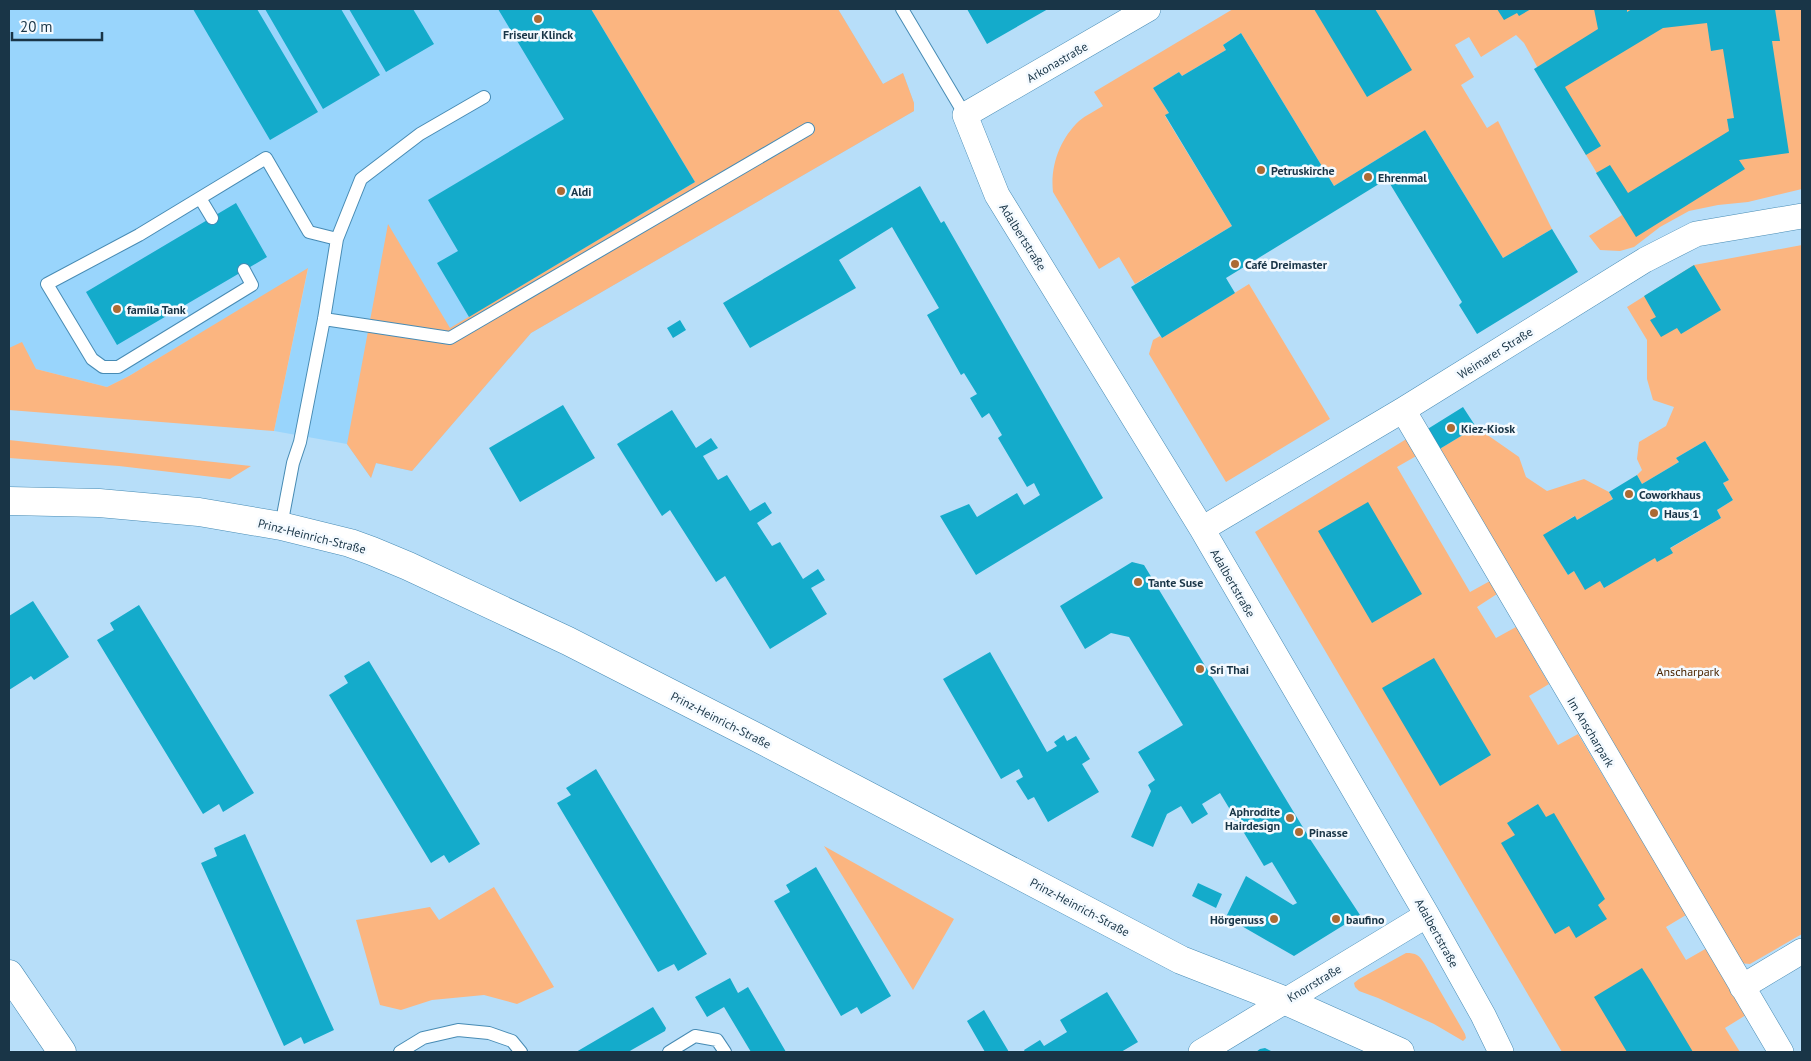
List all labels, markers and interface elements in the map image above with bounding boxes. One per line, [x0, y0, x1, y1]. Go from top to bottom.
scale bar [12, 10, 102, 42]
marker: Friseur Klinck [532, 13, 544, 25]
text: 20 m [20, 17, 53, 36]
place label: Friseur Klinck [503, 27, 573, 42]
street label: Arkonastraße [1024, 39, 1090, 85]
place label: Petruskirche [1271, 163, 1335, 178]
marker: Petruskirche [1255, 164, 1267, 176]
place label: Ehrenmal [1378, 170, 1427, 185]
marker: Ehrenmal [1362, 171, 1374, 183]
place label: Aldi [571, 184, 591, 199]
marker: Aldi [555, 185, 567, 197]
street label: Adalbertstraße [996, 201, 1050, 273]
place label: Café Dreimaster [1245, 257, 1328, 272]
marker: Café Dreimaster [1229, 258, 1241, 270]
place label: famila Tank [127, 302, 186, 317]
marker: famila Tank [111, 303, 123, 315]
street label: Weimarer Straße [1455, 324, 1535, 382]
place label: Kiez-Kiosk [1461, 421, 1515, 436]
marker: Kiez-Kiosk [1445, 422, 1457, 434]
place label: Coworkhaus [1639, 487, 1701, 502]
marker: Coworkhaus [1623, 488, 1635, 500]
place label: Haus 1 [1664, 506, 1699, 521]
marker: Haus 1 [1648, 507, 1660, 519]
street label: Prinz-Heinrich-Straße [257, 515, 367, 557]
street label: Adalbertstraße [1207, 546, 1259, 620]
place label: Tante Suse [1148, 575, 1203, 590]
marker: Tante Suse [1132, 576, 1144, 588]
place label: Sri Thai [1210, 662, 1249, 677]
marker: Sri Thai [1194, 663, 1206, 675]
park label: Anscharpark [1657, 664, 1720, 679]
street label: Prinz-Heinrich-Straße [668, 688, 774, 752]
street label: Im Anscharpark [1564, 694, 1618, 770]
place label: Aphrodite Hairdesign [1225, 804, 1280, 833]
marker: Aphrodite Hairdesign [1284, 812, 1296, 824]
place label: Pinasse [1309, 825, 1348, 840]
marker: Pinasse [1293, 826, 1305, 838]
street label: Prinz-Heinrich-Straße [1028, 874, 1132, 940]
street label: Adalbertstraße [1412, 896, 1462, 970]
place label: Hörgenuss [1210, 912, 1264, 927]
place label: baufino [1346, 912, 1385, 927]
marker: Hörgenuss [1268, 913, 1280, 925]
marker: baufino [1330, 913, 1342, 925]
street label: Knorrstraße [1284, 961, 1344, 1005]

